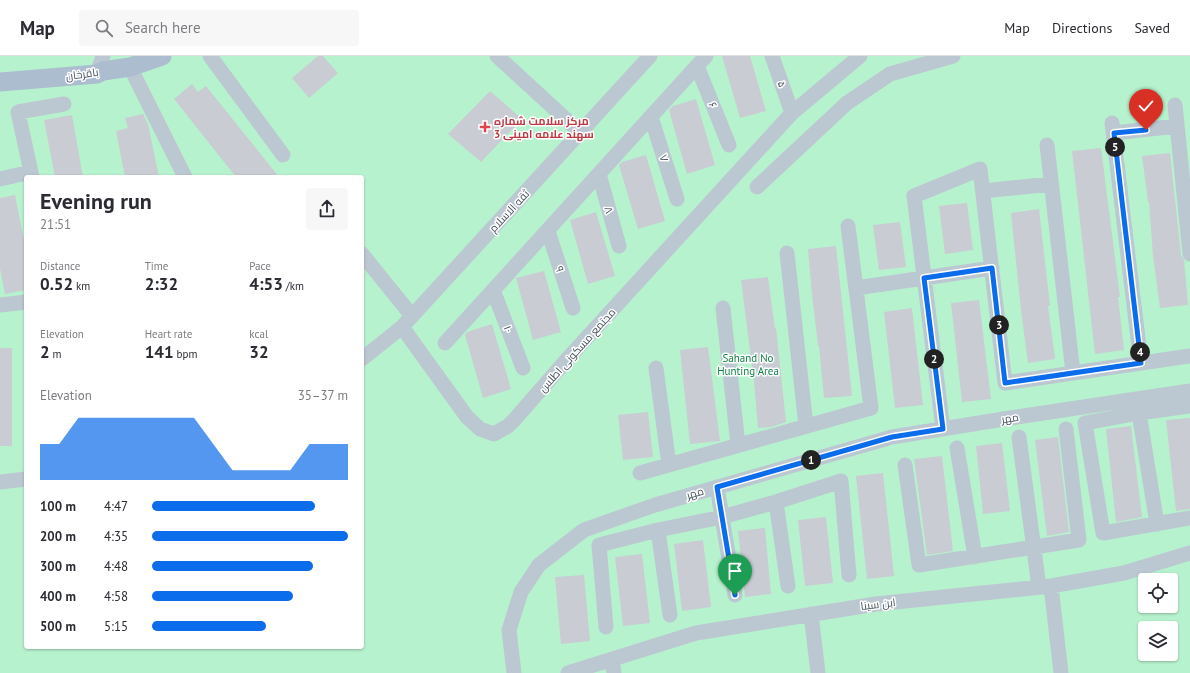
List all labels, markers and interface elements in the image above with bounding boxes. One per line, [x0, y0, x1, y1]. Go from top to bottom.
search box [79, 10, 359, 46]
text: Map [20, 16, 55, 40]
icon: search [93, 17, 115, 39]
text: Search here [125, 18, 201, 37]
text: Map [1004, 19, 1030, 37]
text: Directions [1052, 19, 1112, 37]
text: Saved [1134, 19, 1170, 37]
street label: باقرخان [65, 65, 99, 83]
street label: ۵ [774, 79, 790, 89]
pin [1129, 89, 1163, 130]
icon: check [1135, 95, 1157, 117]
street label: ۶ [706, 100, 720, 110]
place label: مرکز سلامت شماره 3 سهند علامه امینی [494, 114, 594, 142]
marker: مرکز سلامت شماره 3 سهند علامه امینی [479, 121, 491, 133]
pin: 5 [1105, 137, 1125, 157]
text: 5 [1112, 140, 1118, 154]
street label: ۷ [656, 153, 672, 164]
text: Evening run [40, 187, 152, 215]
street label: ثقه الاسلام [486, 187, 533, 236]
button: share [306, 188, 348, 230]
street label: ۸ [601, 205, 617, 215]
text: 21:51 [40, 216, 71, 233]
text: Distance [40, 259, 80, 273]
text: Time [145, 259, 168, 273]
text: Pace [249, 259, 271, 273]
street label: ۹ [552, 264, 568, 274]
text: 0.52 [40, 273, 73, 295]
text: 2:32 [145, 273, 178, 295]
text: 4:53 [249, 273, 283, 295]
text: km [73, 279, 90, 293]
text: /km [283, 279, 304, 293]
street label: مجتمع مسکونی اطلس [536, 305, 619, 396]
pin: 3 [989, 315, 1009, 335]
text: 3 [996, 318, 1002, 332]
street label: ۱۰ [500, 324, 516, 334]
text: Elevation [40, 327, 84, 341]
text: Heart rate [145, 327, 192, 341]
text: kcal [249, 327, 268, 341]
text: 2 [40, 341, 50, 363]
text: 141 [145, 341, 174, 363]
text: 32 [249, 341, 269, 363]
pin: 4 [1130, 342, 1150, 362]
text: 4 [1137, 345, 1143, 359]
text: m [50, 347, 62, 361]
text: bpm [174, 347, 197, 361]
pin: 2 [924, 349, 944, 369]
park label: Sahand No Hunting Area [717, 351, 779, 378]
text: 2 [931, 352, 937, 366]
text: Elevation [40, 387, 92, 404]
text: 35–37 m [298, 387, 348, 404]
street label: مهر [999, 410, 1020, 426]
pin: 1 [801, 450, 821, 470]
text: 1 [808, 453, 814, 467]
street label: مهر [684, 484, 705, 502]
text: 100 m [40, 498, 76, 515]
text: 4:47 [104, 498, 128, 515]
text: 200 m [40, 528, 76, 545]
text: 4:35 [104, 528, 128, 545]
pin [718, 554, 752, 595]
text: 300 m [40, 558, 76, 575]
text: 4:48 [104, 558, 128, 575]
icon: arrive [724, 560, 746, 582]
map controls [1138, 573, 1178, 661]
button: locate [1138, 573, 1178, 613]
text: 400 m [40, 588, 76, 605]
text: 4:58 [104, 588, 128, 605]
street label: ابن سینا [860, 595, 896, 613]
text: 500 m [40, 618, 76, 635]
text: 5:15 [104, 618, 128, 635]
button: layers [1138, 621, 1178, 661]

